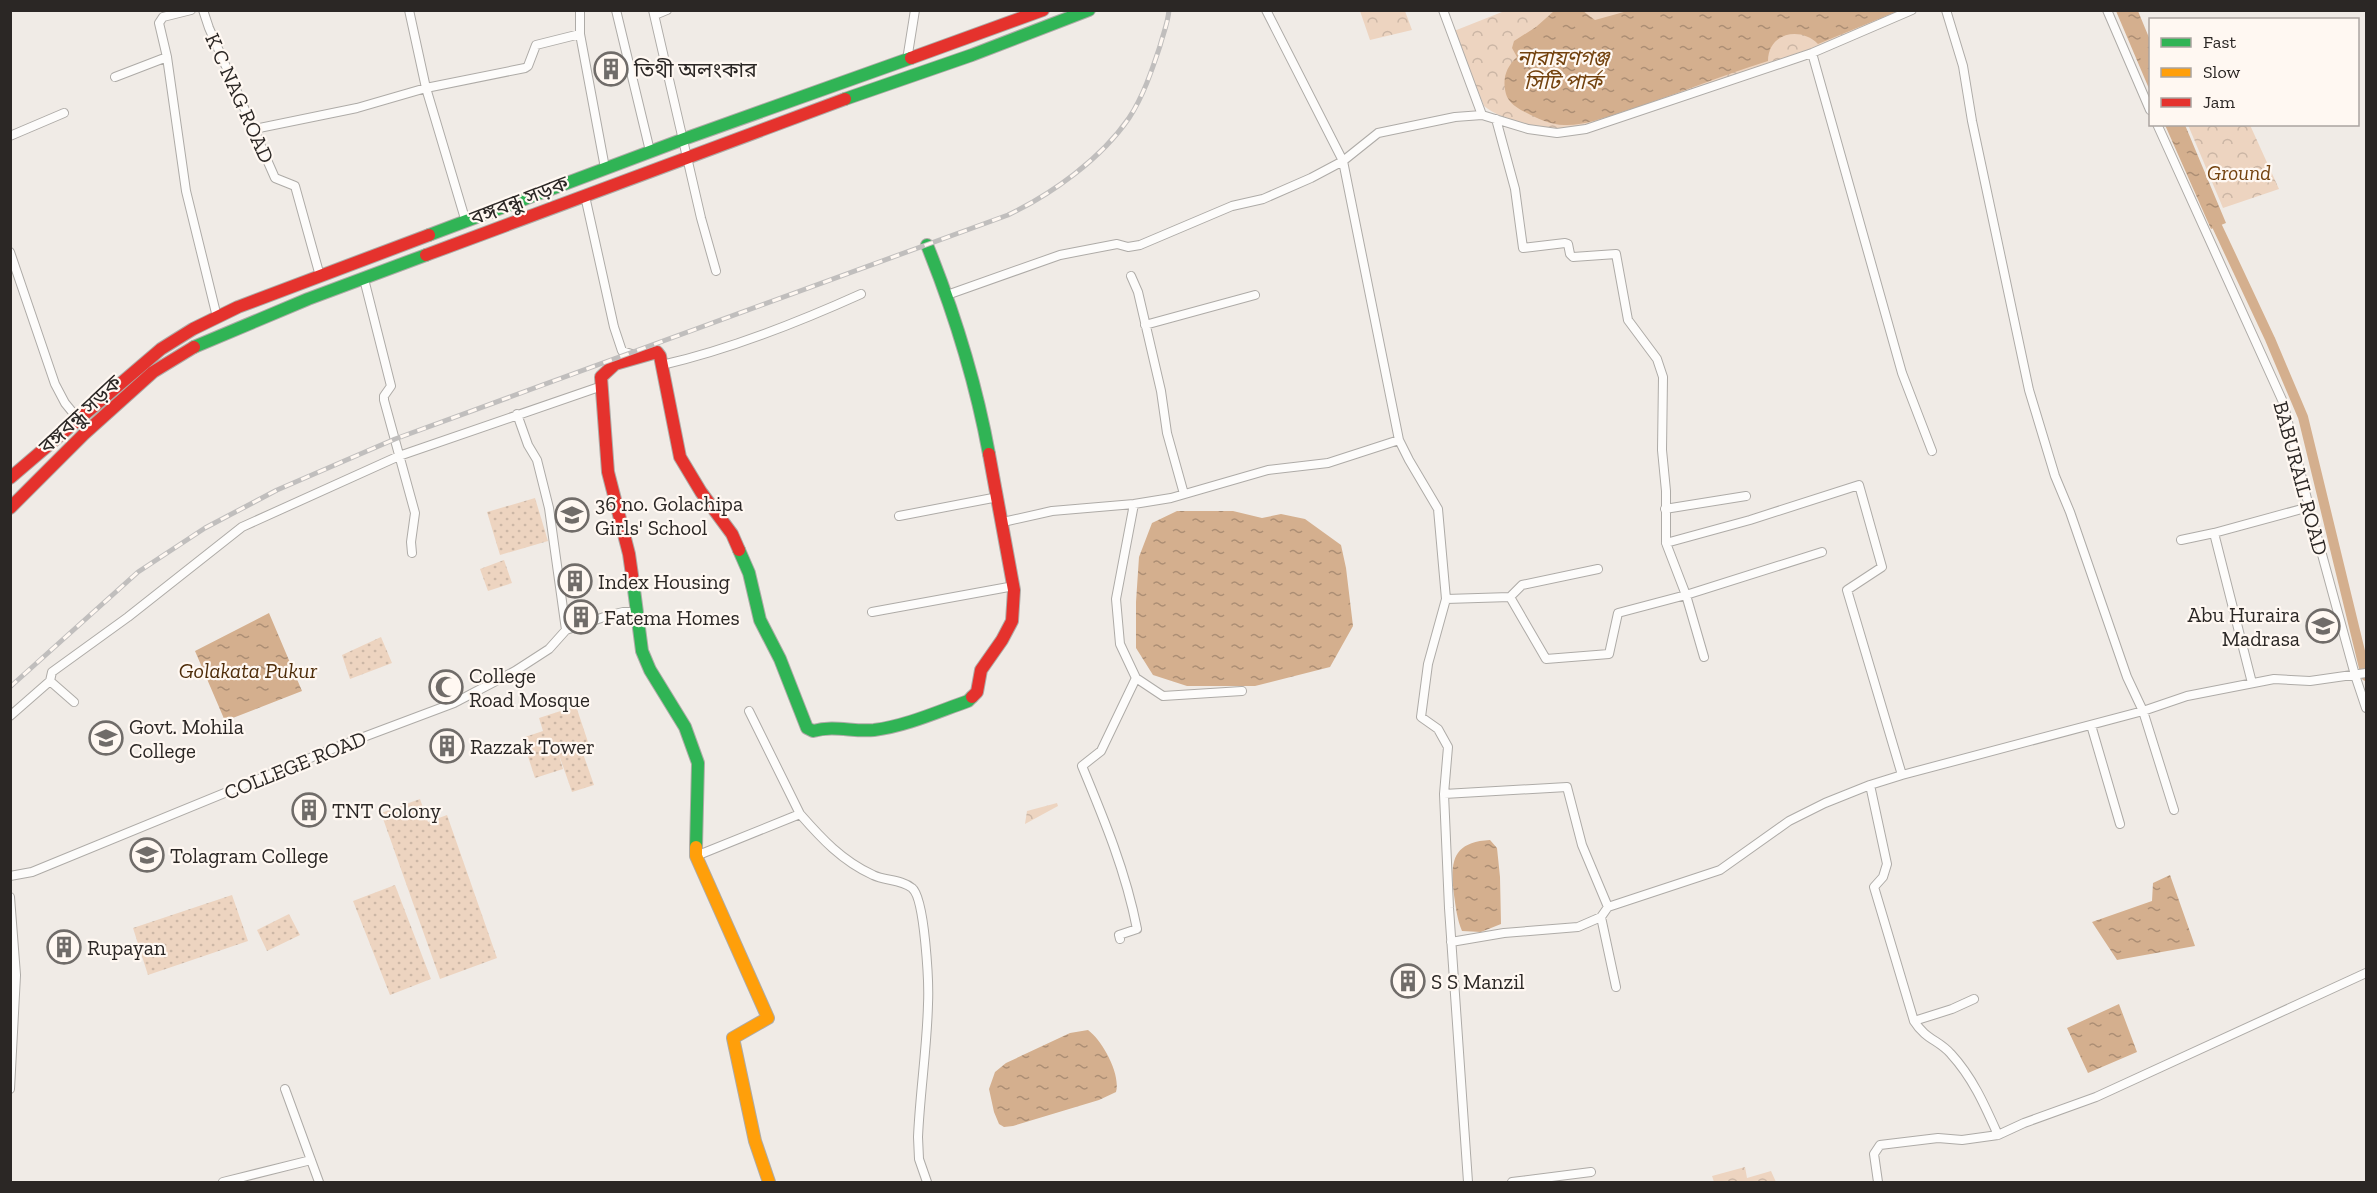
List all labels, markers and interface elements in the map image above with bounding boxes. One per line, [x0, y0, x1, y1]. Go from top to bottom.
legend [2149, 18, 2359, 126]
street label: K C NAG ROAD [200, 29, 280, 167]
text: Fast [2203, 31, 2236, 53]
park label: নারায়ণগঞ্জ সিটি পার্ক [1517, 45, 1611, 94]
building icon: তিথী অলংকার [593, 51, 629, 87]
place label: তিথী অলংকার [633, 57, 757, 82]
text: Slow [2203, 61, 2240, 83]
text: Jam [2203, 91, 2235, 113]
park label: Ground [2207, 160, 2271, 185]
street label: বঙ্গবন্ধু সড়ক [465, 169, 573, 232]
street label: বঙ্গবন্ধু সড়ক [33, 369, 128, 460]
street label: BABURAIL ROAD [2268, 398, 2334, 558]
place label: 36 no. Golachipa Girls' School [595, 491, 743, 540]
school or university icon: 36 no. Golachipa Girls' School [554, 497, 590, 533]
building icon: Index Housing [557, 563, 593, 599]
place label: Index Housing [598, 569, 731, 594]
building icon: Fatema Homes [563, 599, 599, 635]
place label: Abu Huraira Madrasa [2188, 602, 2300, 651]
place label: Fatema Homes [604, 605, 740, 630]
school or university icon: Abu Huraira Madrasa [2305, 608, 2341, 644]
water label: Golakata Pukur [179, 657, 318, 684]
place label: College Road Mosque [469, 663, 590, 712]
mosque icon: College Road Mosque [428, 669, 464, 705]
place label: Govt. Mohila College [129, 714, 244, 763]
school or university icon: Govt. Mohila College [88, 720, 124, 756]
street label: COLLEGE ROAD [220, 725, 370, 805]
building icon: Razzak Tower [429, 728, 465, 764]
place label: Razzak Tower [470, 734, 595, 759]
building icon: TNT Colony [291, 792, 327, 828]
place label: TNT Colony [332, 798, 441, 823]
school or university icon: Tolagram College [129, 837, 165, 873]
place label: Tolagram College [170, 843, 328, 868]
building icon: Rupayan [46, 929, 82, 965]
place label: Rupayan [87, 935, 166, 960]
building icon: S S Manzil [1390, 963, 1426, 999]
place label: S S Manzil [1431, 969, 1525, 994]

